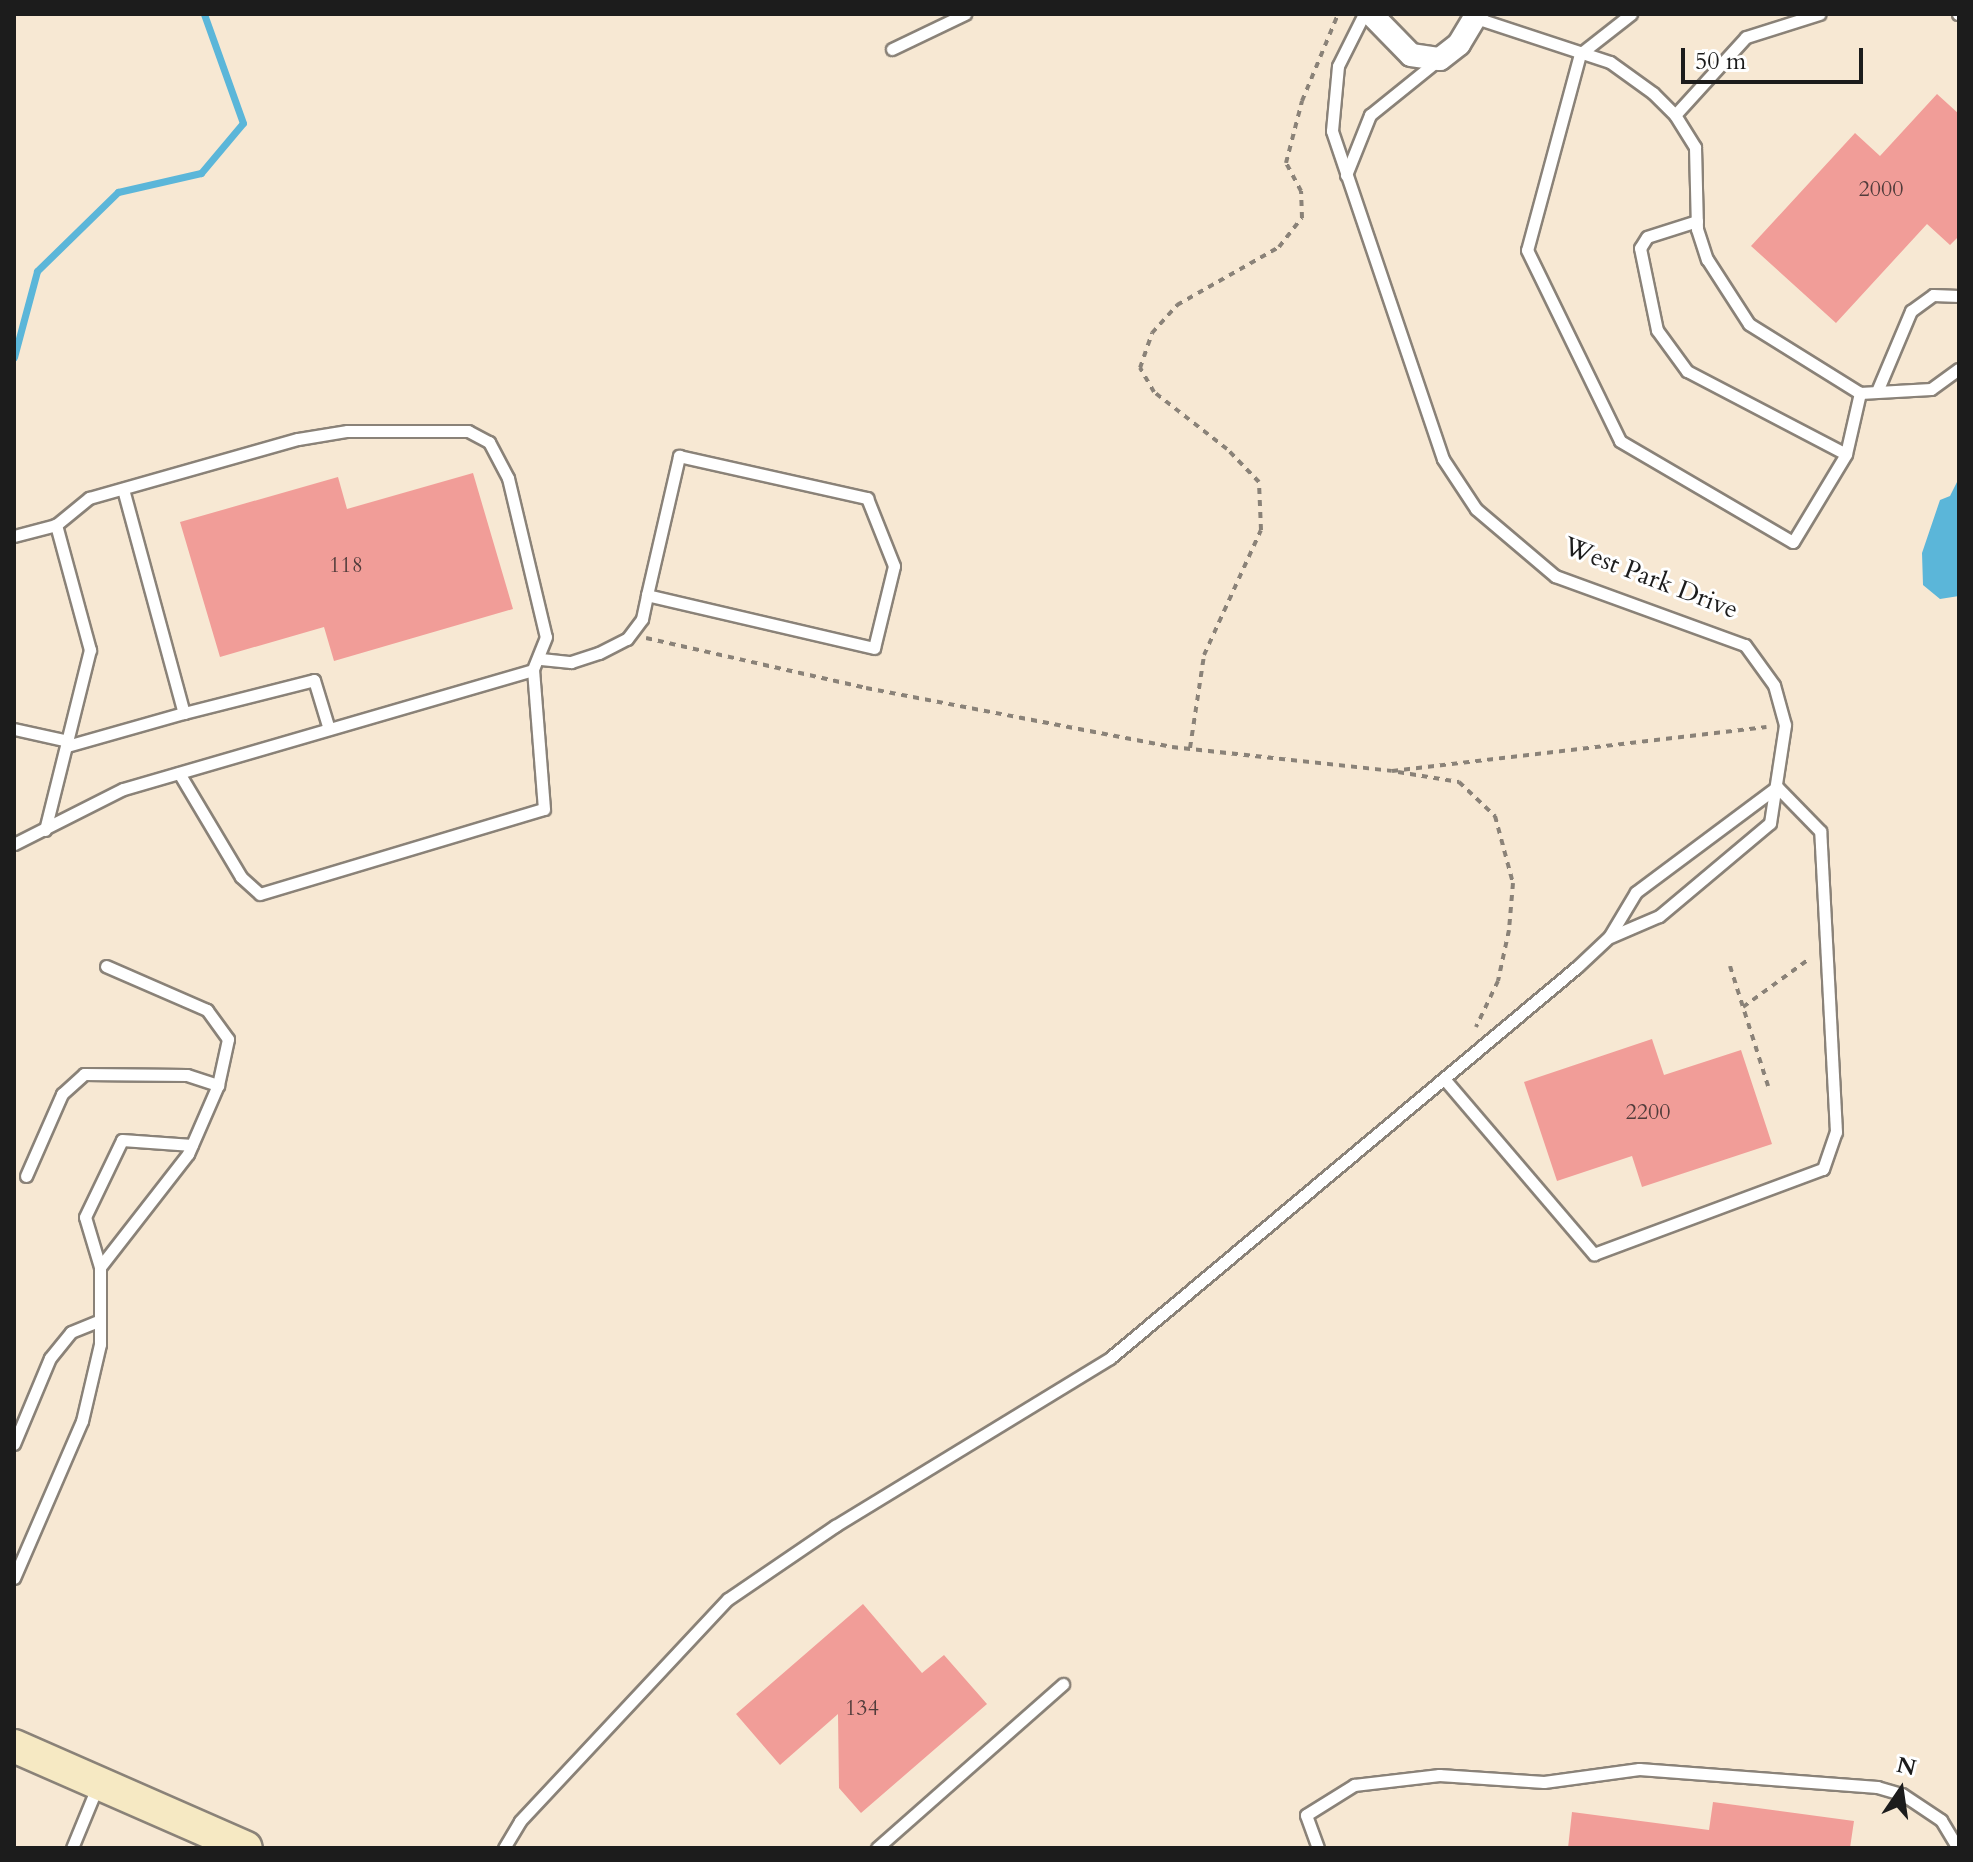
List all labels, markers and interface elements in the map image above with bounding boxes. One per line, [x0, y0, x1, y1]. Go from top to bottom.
scale bar [1685, 32, 1867, 82]
text: 50 m [1695, 45, 1746, 78]
house number: 2000 [1858, 177, 1904, 203]
street label: West Park Drive [1559, 530, 1743, 626]
house number: 118 [329, 553, 363, 579]
house number: 2200 [1625, 1100, 1671, 1126]
house number: 134 [845, 1696, 879, 1722]
north arrow [1861, 1750, 1941, 1830]
text: N [1894, 1750, 1919, 1783]

